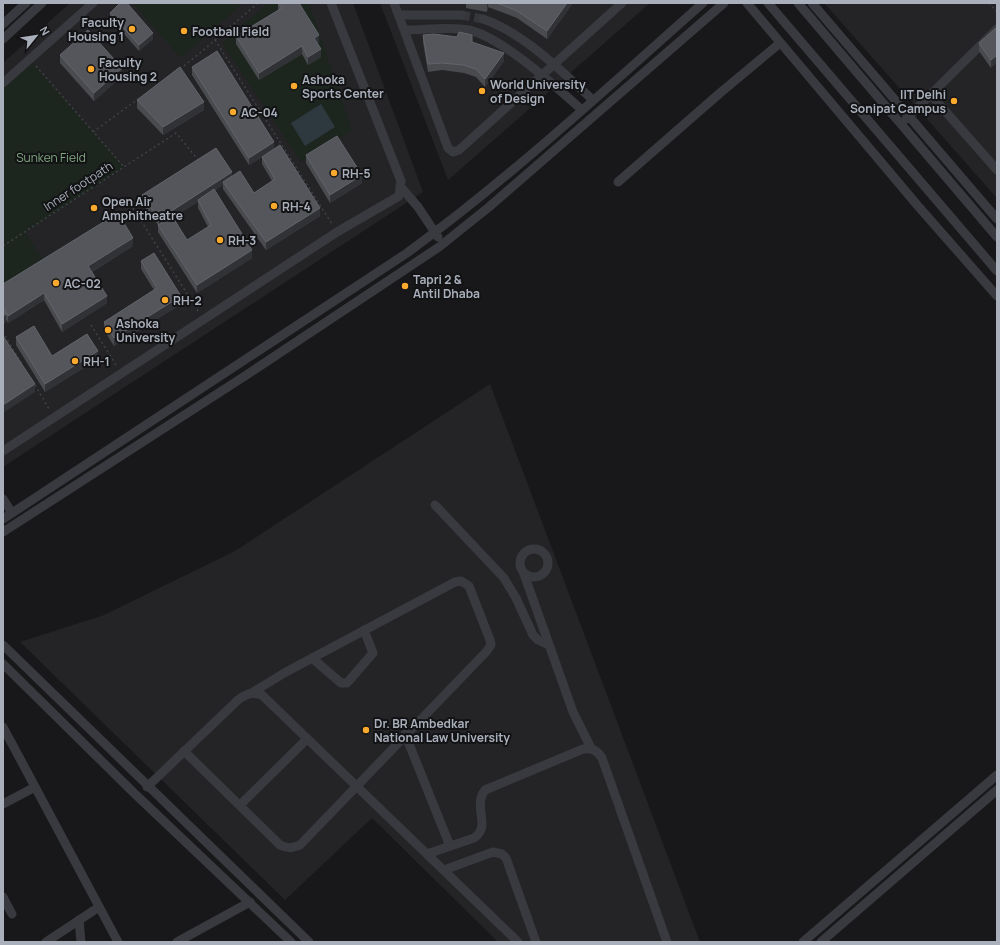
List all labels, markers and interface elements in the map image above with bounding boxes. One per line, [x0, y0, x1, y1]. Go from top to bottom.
place label: Faculty Housing 1 [68, 14, 124, 45]
north arrow [16, 16, 56, 56]
place label: Football Field [192, 23, 269, 40]
text: N [37, 24, 54, 38]
marker: Faculty Housing 1 [127, 24, 137, 34]
marker: Football Field [179, 26, 189, 36]
place label: Faculty Housing 2 [99, 54, 157, 85]
marker: Faculty Housing 2 [86, 64, 96, 74]
place label: Ashoka Sports Center [302, 71, 384, 102]
place label: World University of Design [490, 76, 586, 107]
marker: Ashoka Sports Center [289, 81, 299, 91]
marker: World University of Design [477, 86, 487, 96]
place label: IIT Delhi Sonipat Campus [850, 86, 946, 117]
marker: IIT Delhi Sonipat Campus [949, 96, 959, 106]
place label: AC-04 [241, 104, 278, 121]
marker: AC-04 [228, 107, 238, 117]
park label: Sunken Field [16, 149, 86, 166]
street label: Inner footpath [40, 157, 116, 215]
place label: RH-5 [342, 165, 371, 182]
marker: RH-5 [329, 168, 339, 178]
place label: Open Air Amphitheatre [102, 193, 183, 224]
place label: RH-4 [282, 198, 311, 215]
marker: RH-4 [269, 201, 279, 211]
marker: Open Air Amphitheatre [89, 203, 99, 213]
place label: RH-3 [228, 232, 256, 249]
marker: RH-3 [215, 235, 225, 245]
place label: Tapri 2 & Antil Dhaba [413, 271, 480, 302]
place label: AC-02 [64, 275, 101, 292]
marker: AC-02 [51, 278, 61, 288]
marker: Tapri 2 & Antil Dhaba [400, 281, 410, 291]
place label: RH-2 [173, 292, 202, 309]
marker: RH-2 [160, 295, 170, 305]
place label: Ashoka University [116, 315, 176, 346]
marker: Ashoka University [103, 325, 113, 335]
place label: RH-1 [83, 353, 110, 370]
marker: RH-1 [70, 356, 80, 366]
place label: Dr. BR Ambedkar National Law University [374, 715, 510, 746]
marker: Dr. BR Ambedkar National Law University [361, 725, 371, 735]

